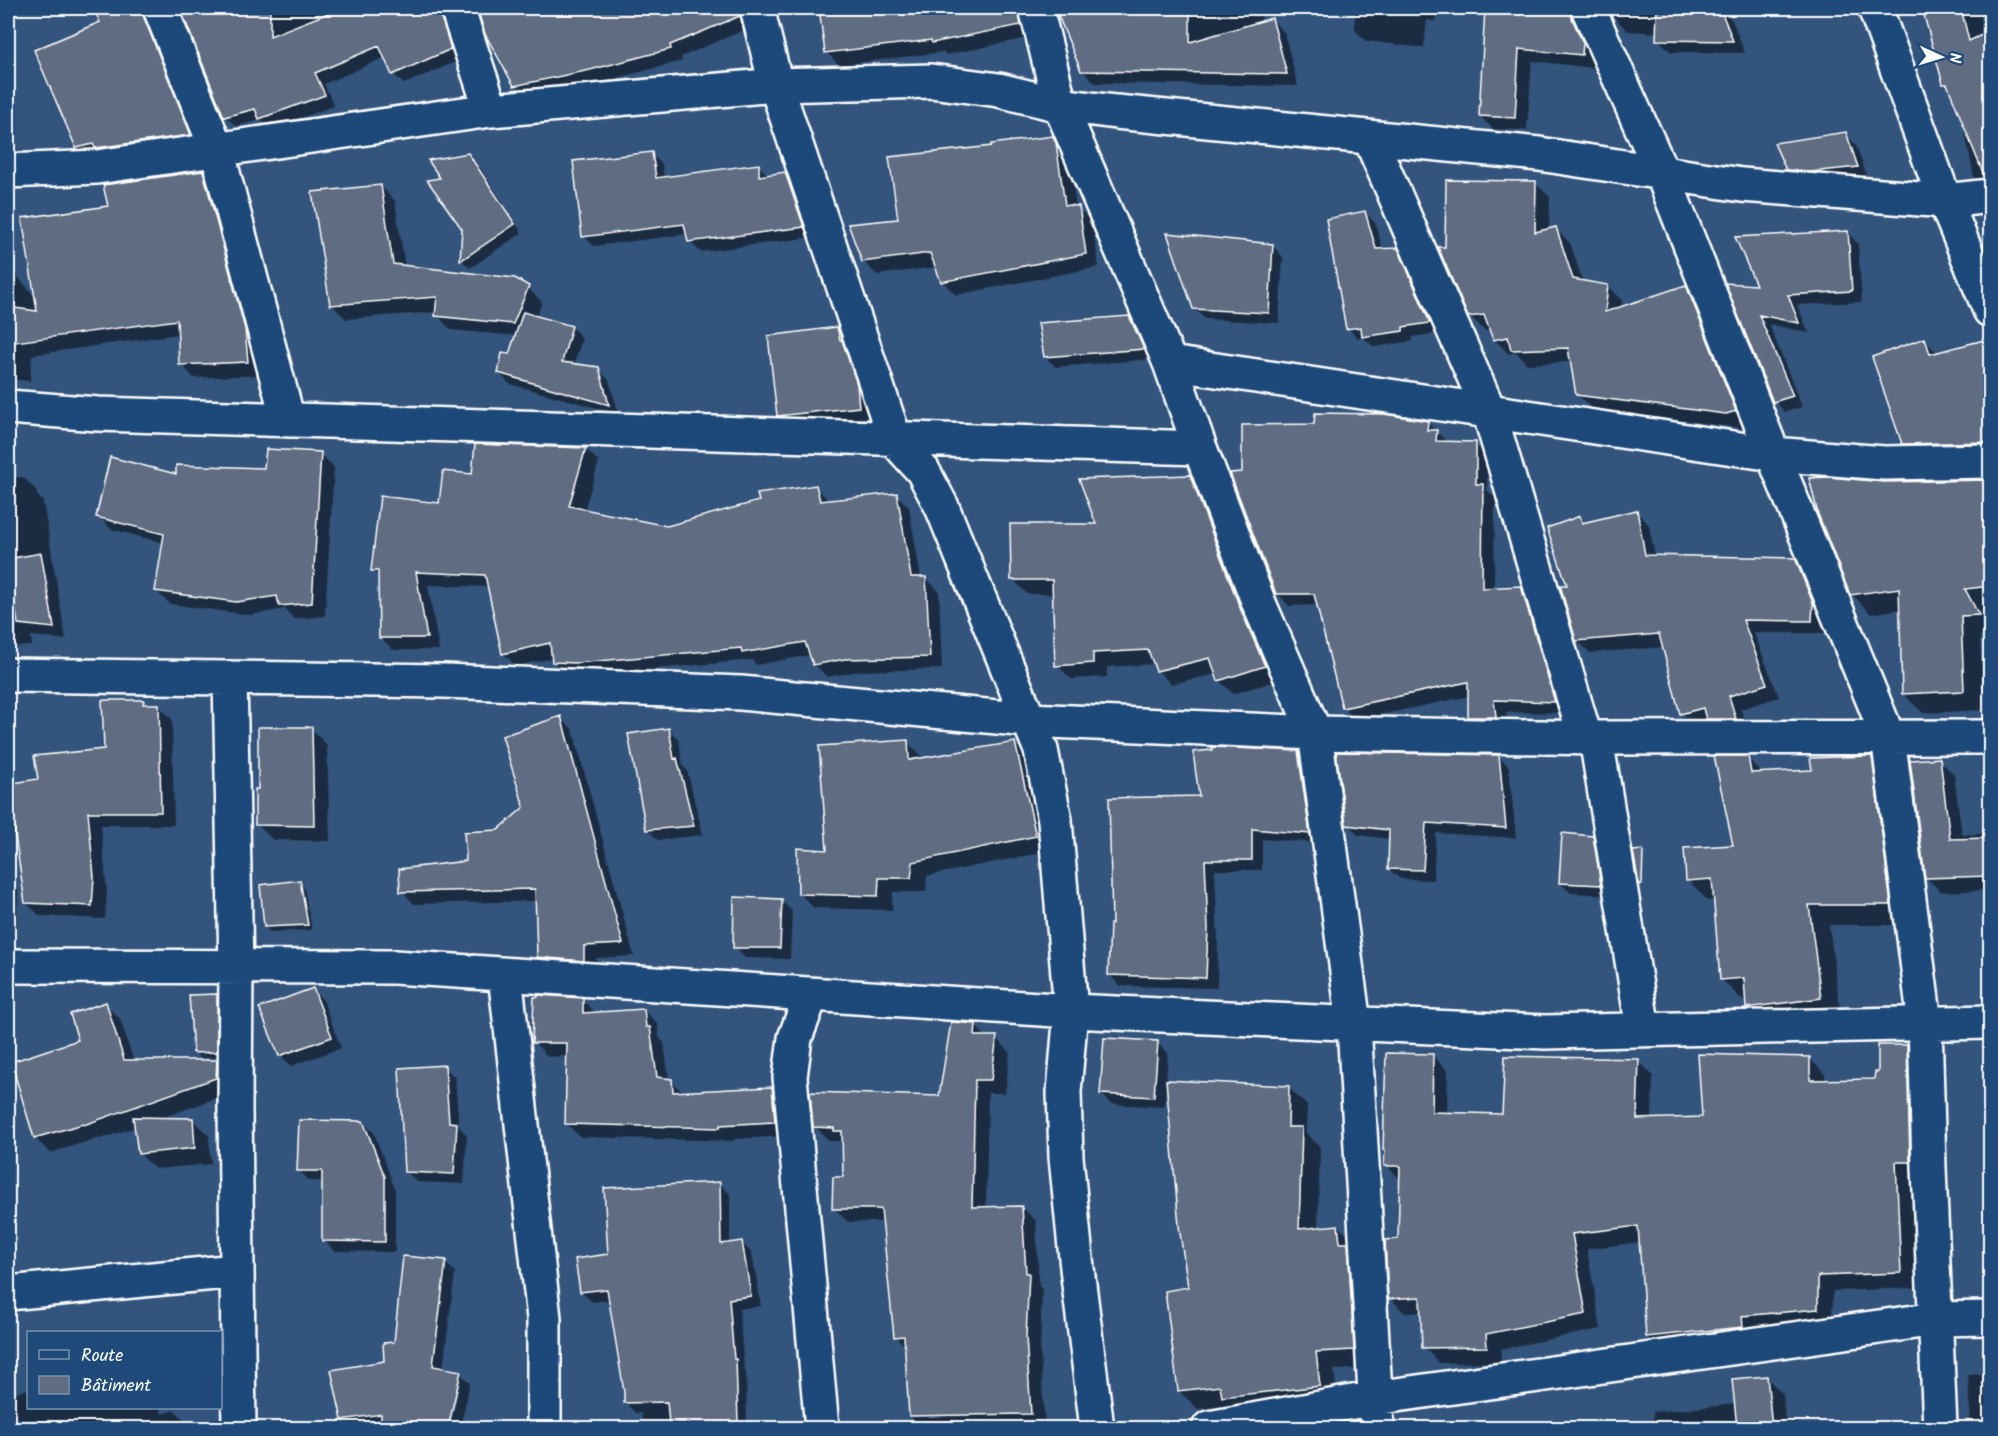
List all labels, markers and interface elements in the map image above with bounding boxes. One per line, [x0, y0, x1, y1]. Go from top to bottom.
north arrow [1911, 27, 1971, 87]
text: N [1942, 52, 1967, 64]
legend [27, 1331, 222, 1409]
text: Route [81, 1342, 123, 1371]
text: Bâtiment [81, 1372, 152, 1401]

